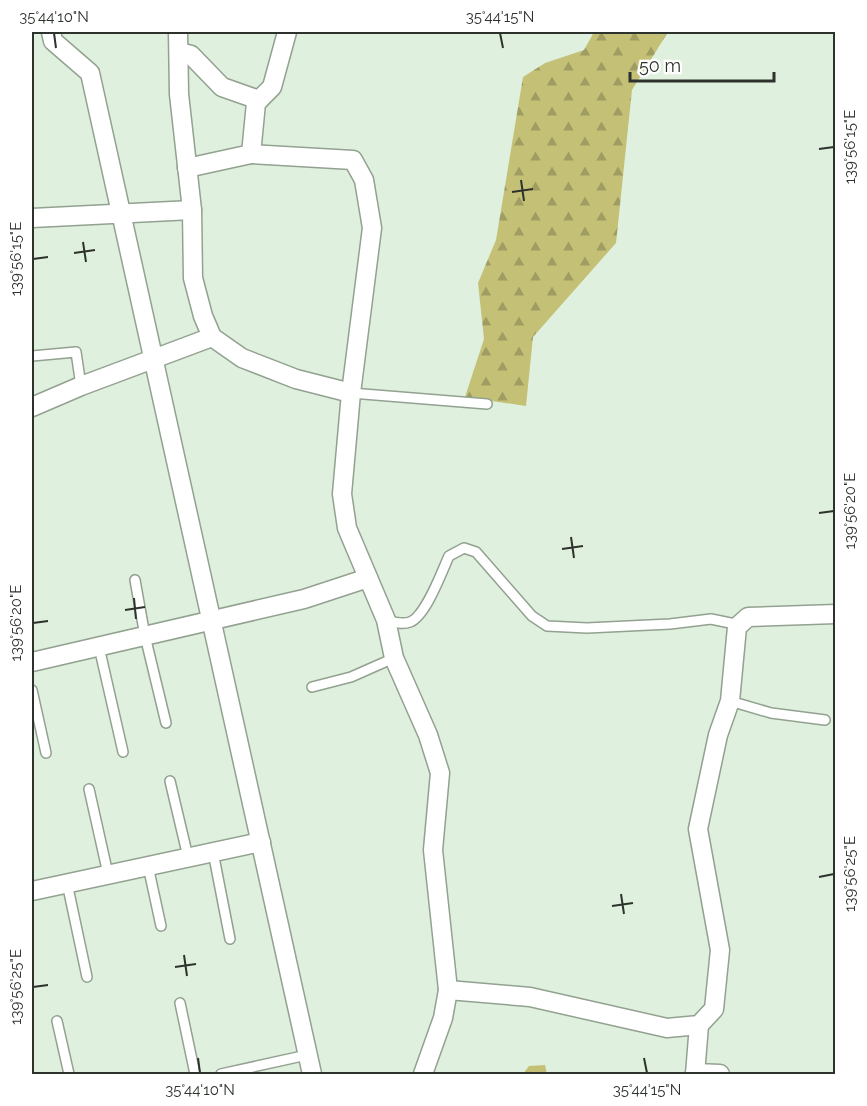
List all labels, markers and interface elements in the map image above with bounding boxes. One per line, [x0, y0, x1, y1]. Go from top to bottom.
text: 35°44'10"N [19, 8, 89, 26]
text: 35°44'15"N [466, 8, 534, 26]
scale bar [630, 45, 774, 83]
text: 50 m [639, 55, 681, 76]
text: 139°56'15"E [841, 110, 859, 184]
text: 139°56'15"E [7, 222, 25, 296]
text: 139°56'20"E [841, 472, 859, 550]
text: 139°56'20"E [7, 584, 25, 662]
text: 139°56'25"E [841, 836, 859, 912]
text: 139°56'25"E [7, 949, 25, 1025]
text: 35°44'10"N [165, 1081, 235, 1099]
text: 35°44'15"N [613, 1081, 681, 1099]

